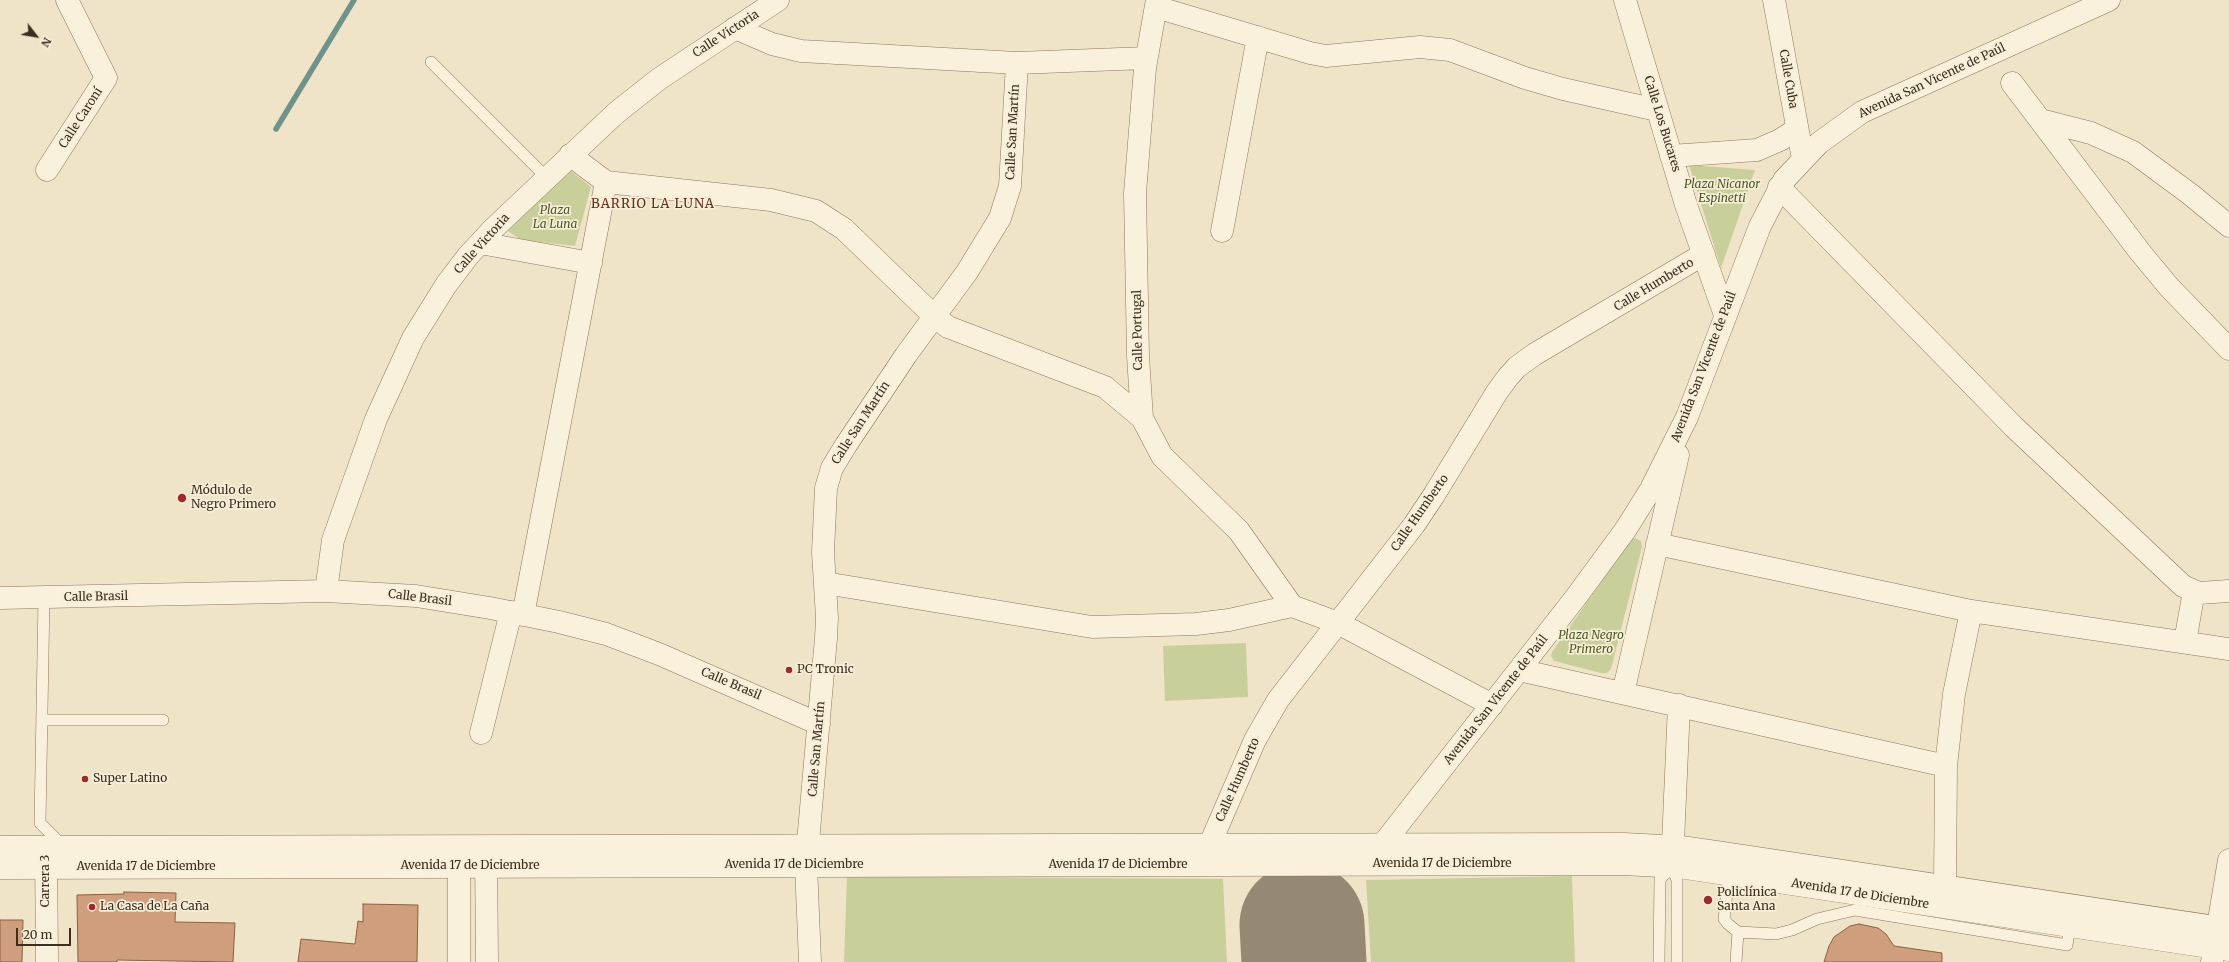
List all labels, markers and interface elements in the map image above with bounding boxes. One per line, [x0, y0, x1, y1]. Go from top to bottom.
street label: Calle Victoria [690, 7, 762, 61]
north arrow [16, 16, 56, 56]
text: N [38, 35, 55, 50]
street label: Avenida San Vicente de Paúl [1856, 41, 2008, 121]
street label: Calle Cuba [1776, 48, 1800, 110]
street label: Calle Los Bucares [1641, 74, 1683, 174]
street label: Calle San Martín [1003, 84, 1023, 180]
street label: Calle Caroní [56, 85, 106, 151]
park label: Plaza Nicanor Espinetti [1684, 178, 1760, 206]
district label: BARRIO LA LUNA [591, 196, 715, 212]
park label: Plaza La Luna [533, 204, 577, 232]
street label: Calle Victoria [451, 211, 513, 277]
street label: Calle Humberto [1612, 256, 1696, 314]
street label: Calle Portugal [1130, 290, 1146, 370]
street label: Avenida San Vicente de Paúl [1669, 290, 1739, 444]
street label: Calle San Martín [829, 379, 893, 467]
street label: Calle Humberto [1388, 472, 1452, 554]
place label: Módulo de Negro Primero [191, 484, 276, 512]
marker: Módulo de Negro Primero [176, 492, 188, 504]
street label: Calle Brasil [387, 587, 453, 609]
street label: Calle Brasil [64, 589, 128, 605]
park label: Plaza Negro Primero [1558, 629, 1624, 657]
street label: Avenida San Vicente de Paúl [1441, 632, 1551, 768]
place label: PC Tronic [797, 663, 854, 677]
street label: Calle Brasil [699, 665, 763, 703]
marker: PC Tronic [784, 665, 794, 675]
street label: Calle San Martín [806, 701, 828, 797]
street label: Calle Humberto [1213, 736, 1263, 824]
place label: Super Latino [93, 772, 167, 786]
marker: Super Latino [80, 774, 90, 784]
street label: Carrera 3 [39, 855, 53, 907]
street label: Avenida 17 de Diciembre [1372, 857, 1512, 871]
street label: Avenida 17 de Diciembre [724, 858, 864, 872]
street label: Avenida 17 de Diciembre [1048, 858, 1188, 872]
street label: Avenida 17 de Diciembre [400, 859, 540, 873]
street label: Avenida 17 de Diciembre [76, 860, 216, 874]
street label: Avenida 17 de Diciembre [1790, 876, 1930, 912]
place label: Policlínica Santa Ana [1717, 886, 1777, 914]
marker: Policlínica Santa Ana [1702, 894, 1714, 906]
place label: La Casa de La Caña [100, 900, 209, 914]
marker: La Casa de La Caña [87, 902, 97, 912]
scale bar [18, 920, 73, 946]
text: 20 m [23, 927, 52, 942]

